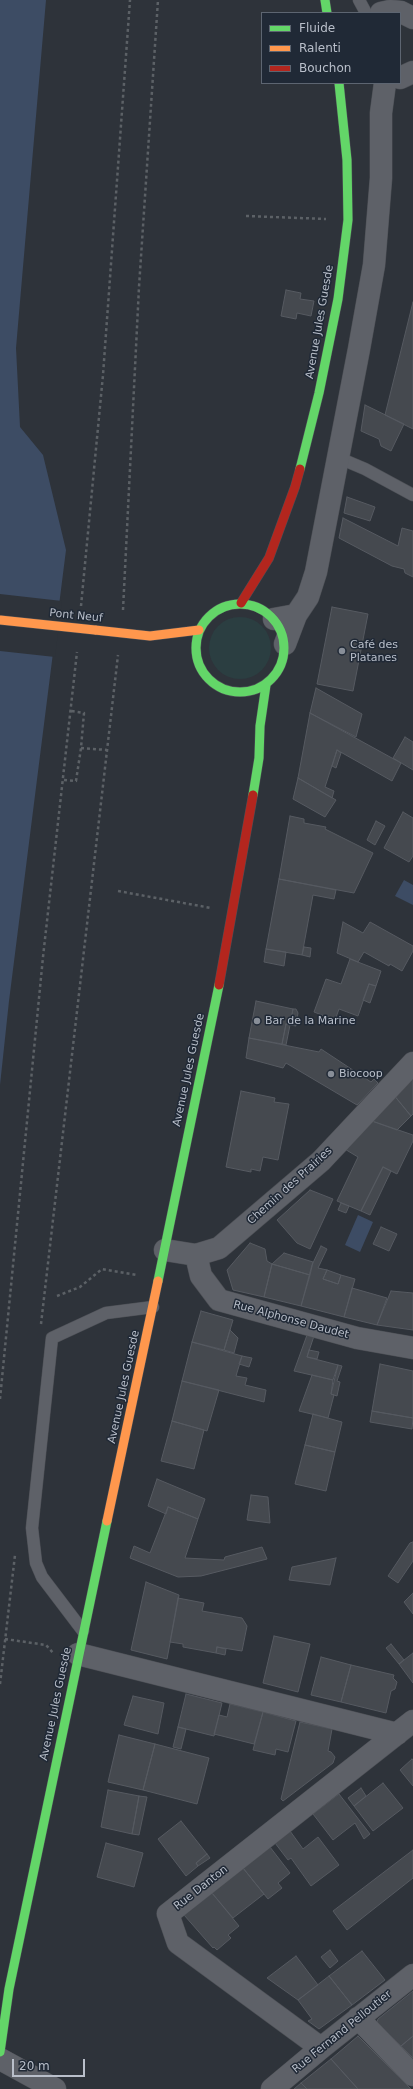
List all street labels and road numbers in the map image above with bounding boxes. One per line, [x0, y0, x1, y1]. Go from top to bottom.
street label: Avenue Jules Guesde [303, 264, 337, 380]
street label: Pont Neuf [49, 607, 103, 625]
street label: Avenue Jules Guesde [171, 1012, 207, 1128]
street label: Chemin des Prairies [245, 1144, 335, 1228]
street label: Rue Alphonse Daudet [232, 1298, 350, 1342]
street label: Avenue Jules Guesde [106, 1329, 142, 1445]
street label: Avenue Jules Guesde [38, 1646, 74, 1762]
street label: Rue Danton [171, 1863, 231, 1913]
street label: Rue Fernand Pelloutier [290, 1988, 394, 2076]

